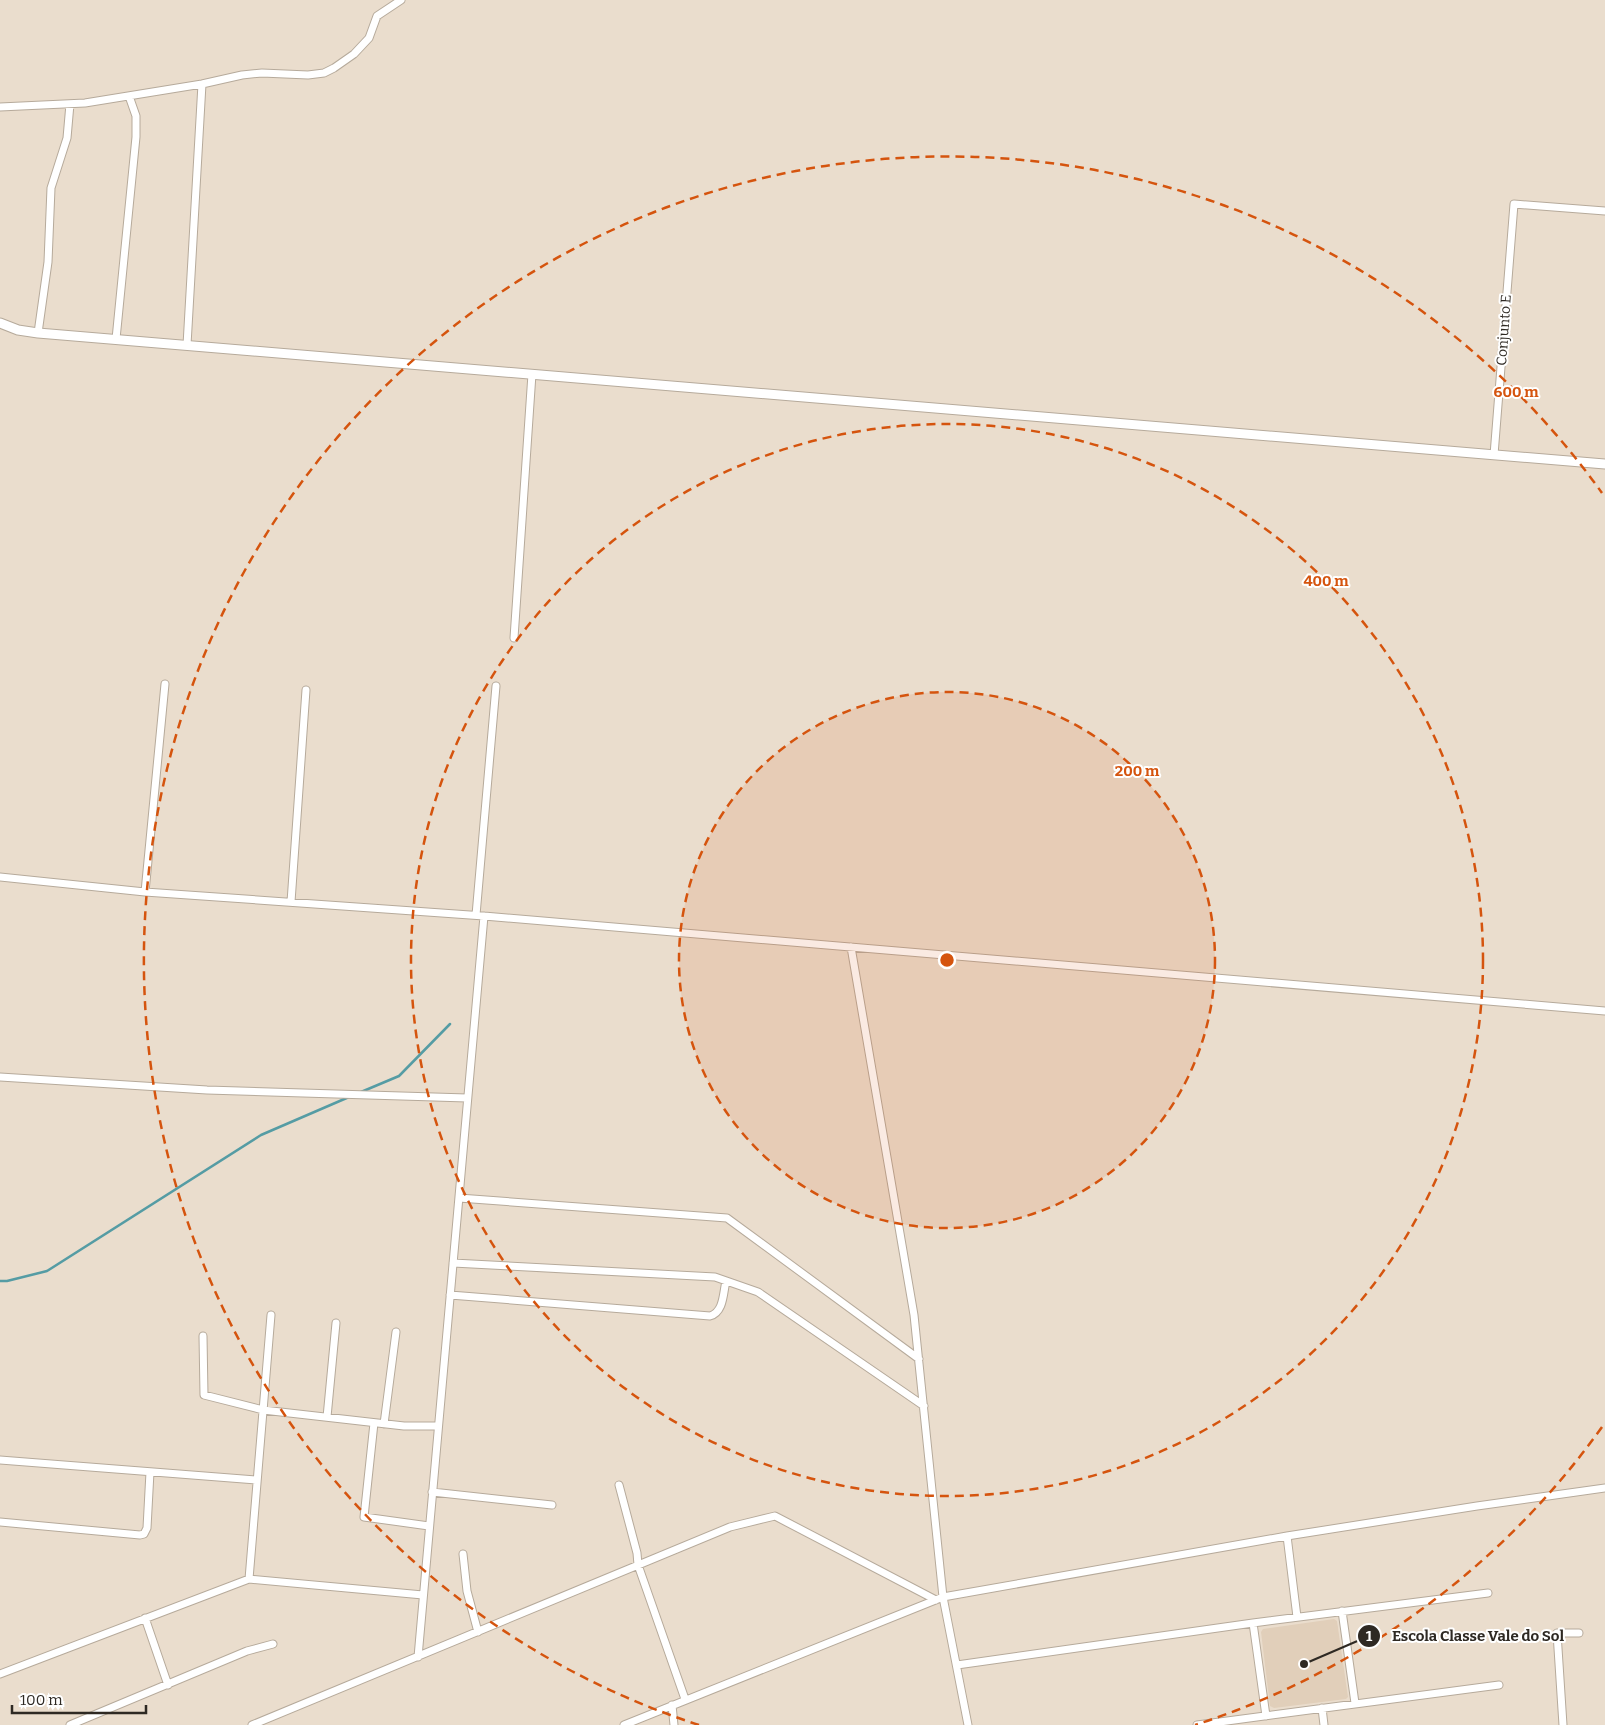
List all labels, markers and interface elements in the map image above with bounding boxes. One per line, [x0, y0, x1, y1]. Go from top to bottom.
street label: Conjunto E [1493, 294, 1515, 366]
text: 600 m [1494, 383, 1539, 401]
text: 400 m [1303, 572, 1349, 590]
text: 200 m [1115, 762, 1160, 780]
centre of rings [938, 951, 956, 969]
callout: Escola Classe Vale do Sol [1357, 1621, 1574, 1651]
text: 1 [1366, 1627, 1373, 1645]
text: Escola Classe Vale do Sol [1392, 1627, 1564, 1645]
scale bar [12, 1682, 146, 1714]
text: 100 m [20, 1691, 63, 1709]

